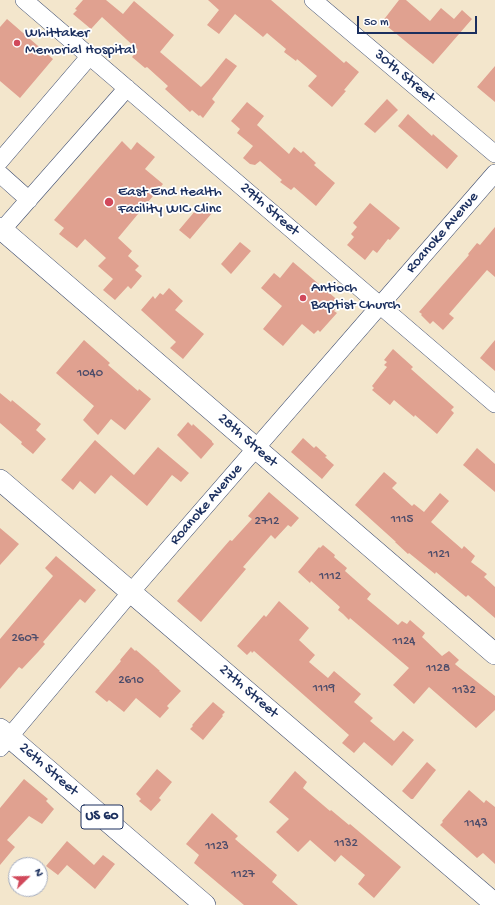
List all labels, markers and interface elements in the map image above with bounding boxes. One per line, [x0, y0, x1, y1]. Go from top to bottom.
scale bar [359, 8, 479, 34]
text: 50 m [364, 16, 389, 30]
place label: Whittaker Memorial Hospital [25, 25, 136, 60]
marker: Whittaker Memorial Hospital [12, 38, 22, 48]
street label: 30th Street [370, 46, 438, 108]
street label: 29th Street [236, 179, 302, 241]
place label: East End Health Facility WIC Clinc [118, 184, 222, 219]
street label: Roanoke Avenue [403, 189, 483, 277]
marker: East End Health Facility WIC Clinc [103, 196, 115, 208]
place label: Antioch Baptist Church [311, 280, 401, 315]
marker: Antioch Baptist Church [298, 293, 308, 303]
house number: 1040 [77, 366, 103, 382]
street label: 28th Street [213, 410, 281, 472]
street label: Roanoke Avenue [167, 461, 247, 549]
house number: 1115 [391, 512, 413, 528]
house number: 2712 [255, 514, 279, 530]
house number: 1121 [428, 547, 450, 563]
house number: 1112 [319, 569, 341, 585]
house number: 2607 [11, 631, 39, 647]
house number: 1124 [392, 634, 416, 650]
street label: 27th Street [215, 661, 281, 723]
house number: 1128 [426, 661, 450, 677]
house number: 2610 [118, 673, 144, 689]
house number: 1119 [313, 681, 335, 697]
house number: 1132 [452, 683, 476, 699]
street label: 26th Street [15, 739, 81, 801]
road number: US 60 [81, 805, 123, 829]
house number: 1143 [464, 816, 488, 832]
house number: 1132 [334, 836, 358, 852]
house number: 1123 [205, 839, 229, 855]
north arrow [8, 857, 48, 897]
text: N [31, 867, 45, 878]
house number: 1127 [231, 867, 255, 883]

